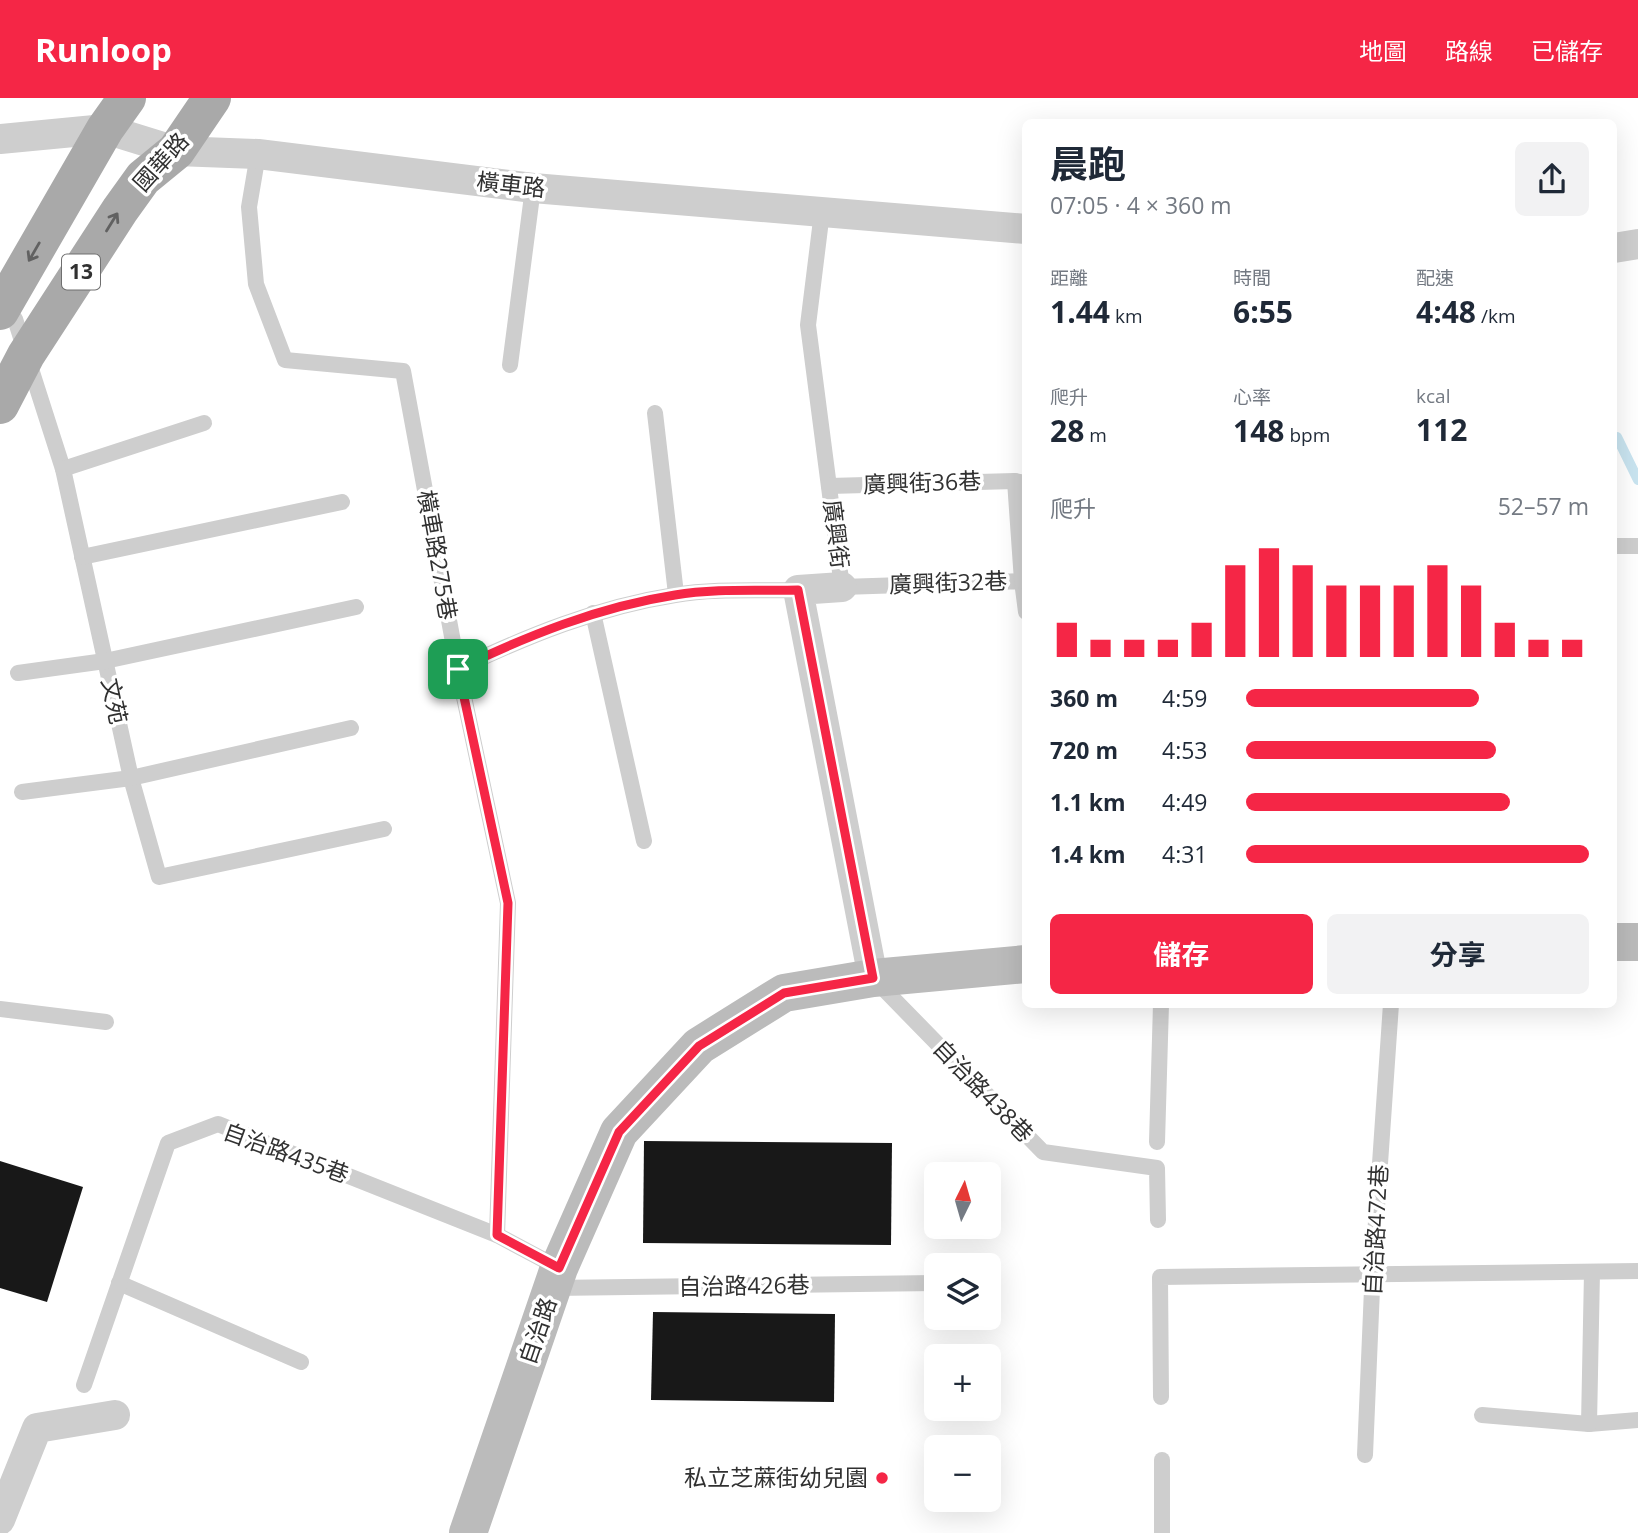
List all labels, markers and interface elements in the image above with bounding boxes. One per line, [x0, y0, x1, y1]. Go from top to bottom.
text: Runloop [35, 27, 172, 72]
text: 地圖 [1359, 34, 1407, 67]
text: 路線 [1445, 34, 1493, 67]
text: 已儲存 [1531, 34, 1603, 67]
street label: 國華路 [125, 125, 195, 198]
text: 晨跑 [1050, 137, 1126, 189]
button: share [1515, 142, 1589, 216]
street label: 橫車路 [475, 164, 547, 204]
text: 07:05 · 4 × 360 m [1050, 189, 1232, 221]
one-way arrow [105, 213, 120, 232]
one-way arrow [27, 241, 41, 261]
road number: 13 [62, 254, 100, 290]
text: 距離 [1050, 265, 1088, 291]
text: 時間 [1233, 265, 1271, 291]
text: 配速 [1416, 265, 1454, 291]
text: 1.44 [1050, 291, 1110, 332]
text: 6:55 [1233, 291, 1293, 332]
text: 4:48 [1416, 291, 1476, 332]
text: km [1110, 303, 1143, 329]
text: /km [1476, 303, 1516, 329]
text: kcal [1416, 383, 1450, 409]
text: 爬升 [1050, 384, 1088, 410]
text: 心率 [1233, 384, 1271, 410]
text: 112 [1416, 409, 1467, 450]
text: 28 [1050, 410, 1084, 451]
text: 148 [1233, 410, 1284, 451]
text: m [1084, 422, 1107, 448]
text: bpm [1284, 422, 1330, 448]
street label: 廣興街36巷 [862, 464, 982, 500]
street label: 橫車路275巷 [411, 487, 465, 622]
text: 52–57 m [1498, 490, 1589, 522]
text: 爬升 [1050, 492, 1096, 524]
street label: 廣興街 [817, 498, 857, 570]
street label: 廣興街32巷 [888, 564, 1008, 600]
pin [428, 639, 488, 699]
icon: arrive [439, 650, 477, 688]
street label: 文苑 [95, 675, 135, 727]
text: 360 m [1050, 682, 1118, 714]
text: 4:59 [1162, 682, 1208, 714]
text: 720 m [1050, 734, 1118, 766]
text: 4:53 [1162, 734, 1208, 766]
text: 1.1 km [1050, 786, 1126, 818]
text: 4:49 [1162, 786, 1208, 818]
text: 1.4 km [1050, 838, 1126, 870]
text: 4:31 [1162, 838, 1208, 870]
button: 儲存 [1050, 914, 1313, 994]
button: 分享 [1327, 914, 1589, 994]
street label: 自治路438巷 [927, 1032, 1041, 1149]
street label: 自治路435巷 [219, 1115, 354, 1190]
north arrow [924, 1162, 1001, 1239]
map controls [924, 1162, 1001, 1512]
street label: 自治路472巷 [1356, 1163, 1394, 1296]
button: layers [924, 1253, 1001, 1330]
street label: 自治路426巷 [678, 1268, 810, 1302]
street label: 自治路 [511, 1293, 563, 1369]
button: + [924, 1344, 1001, 1421]
button: − [924, 1435, 1001, 1512]
place label: 私立芝蔴街幼兒園 [684, 1461, 868, 1493]
marker: 私立芝蔴街幼兒園 [874, 1470, 890, 1486]

